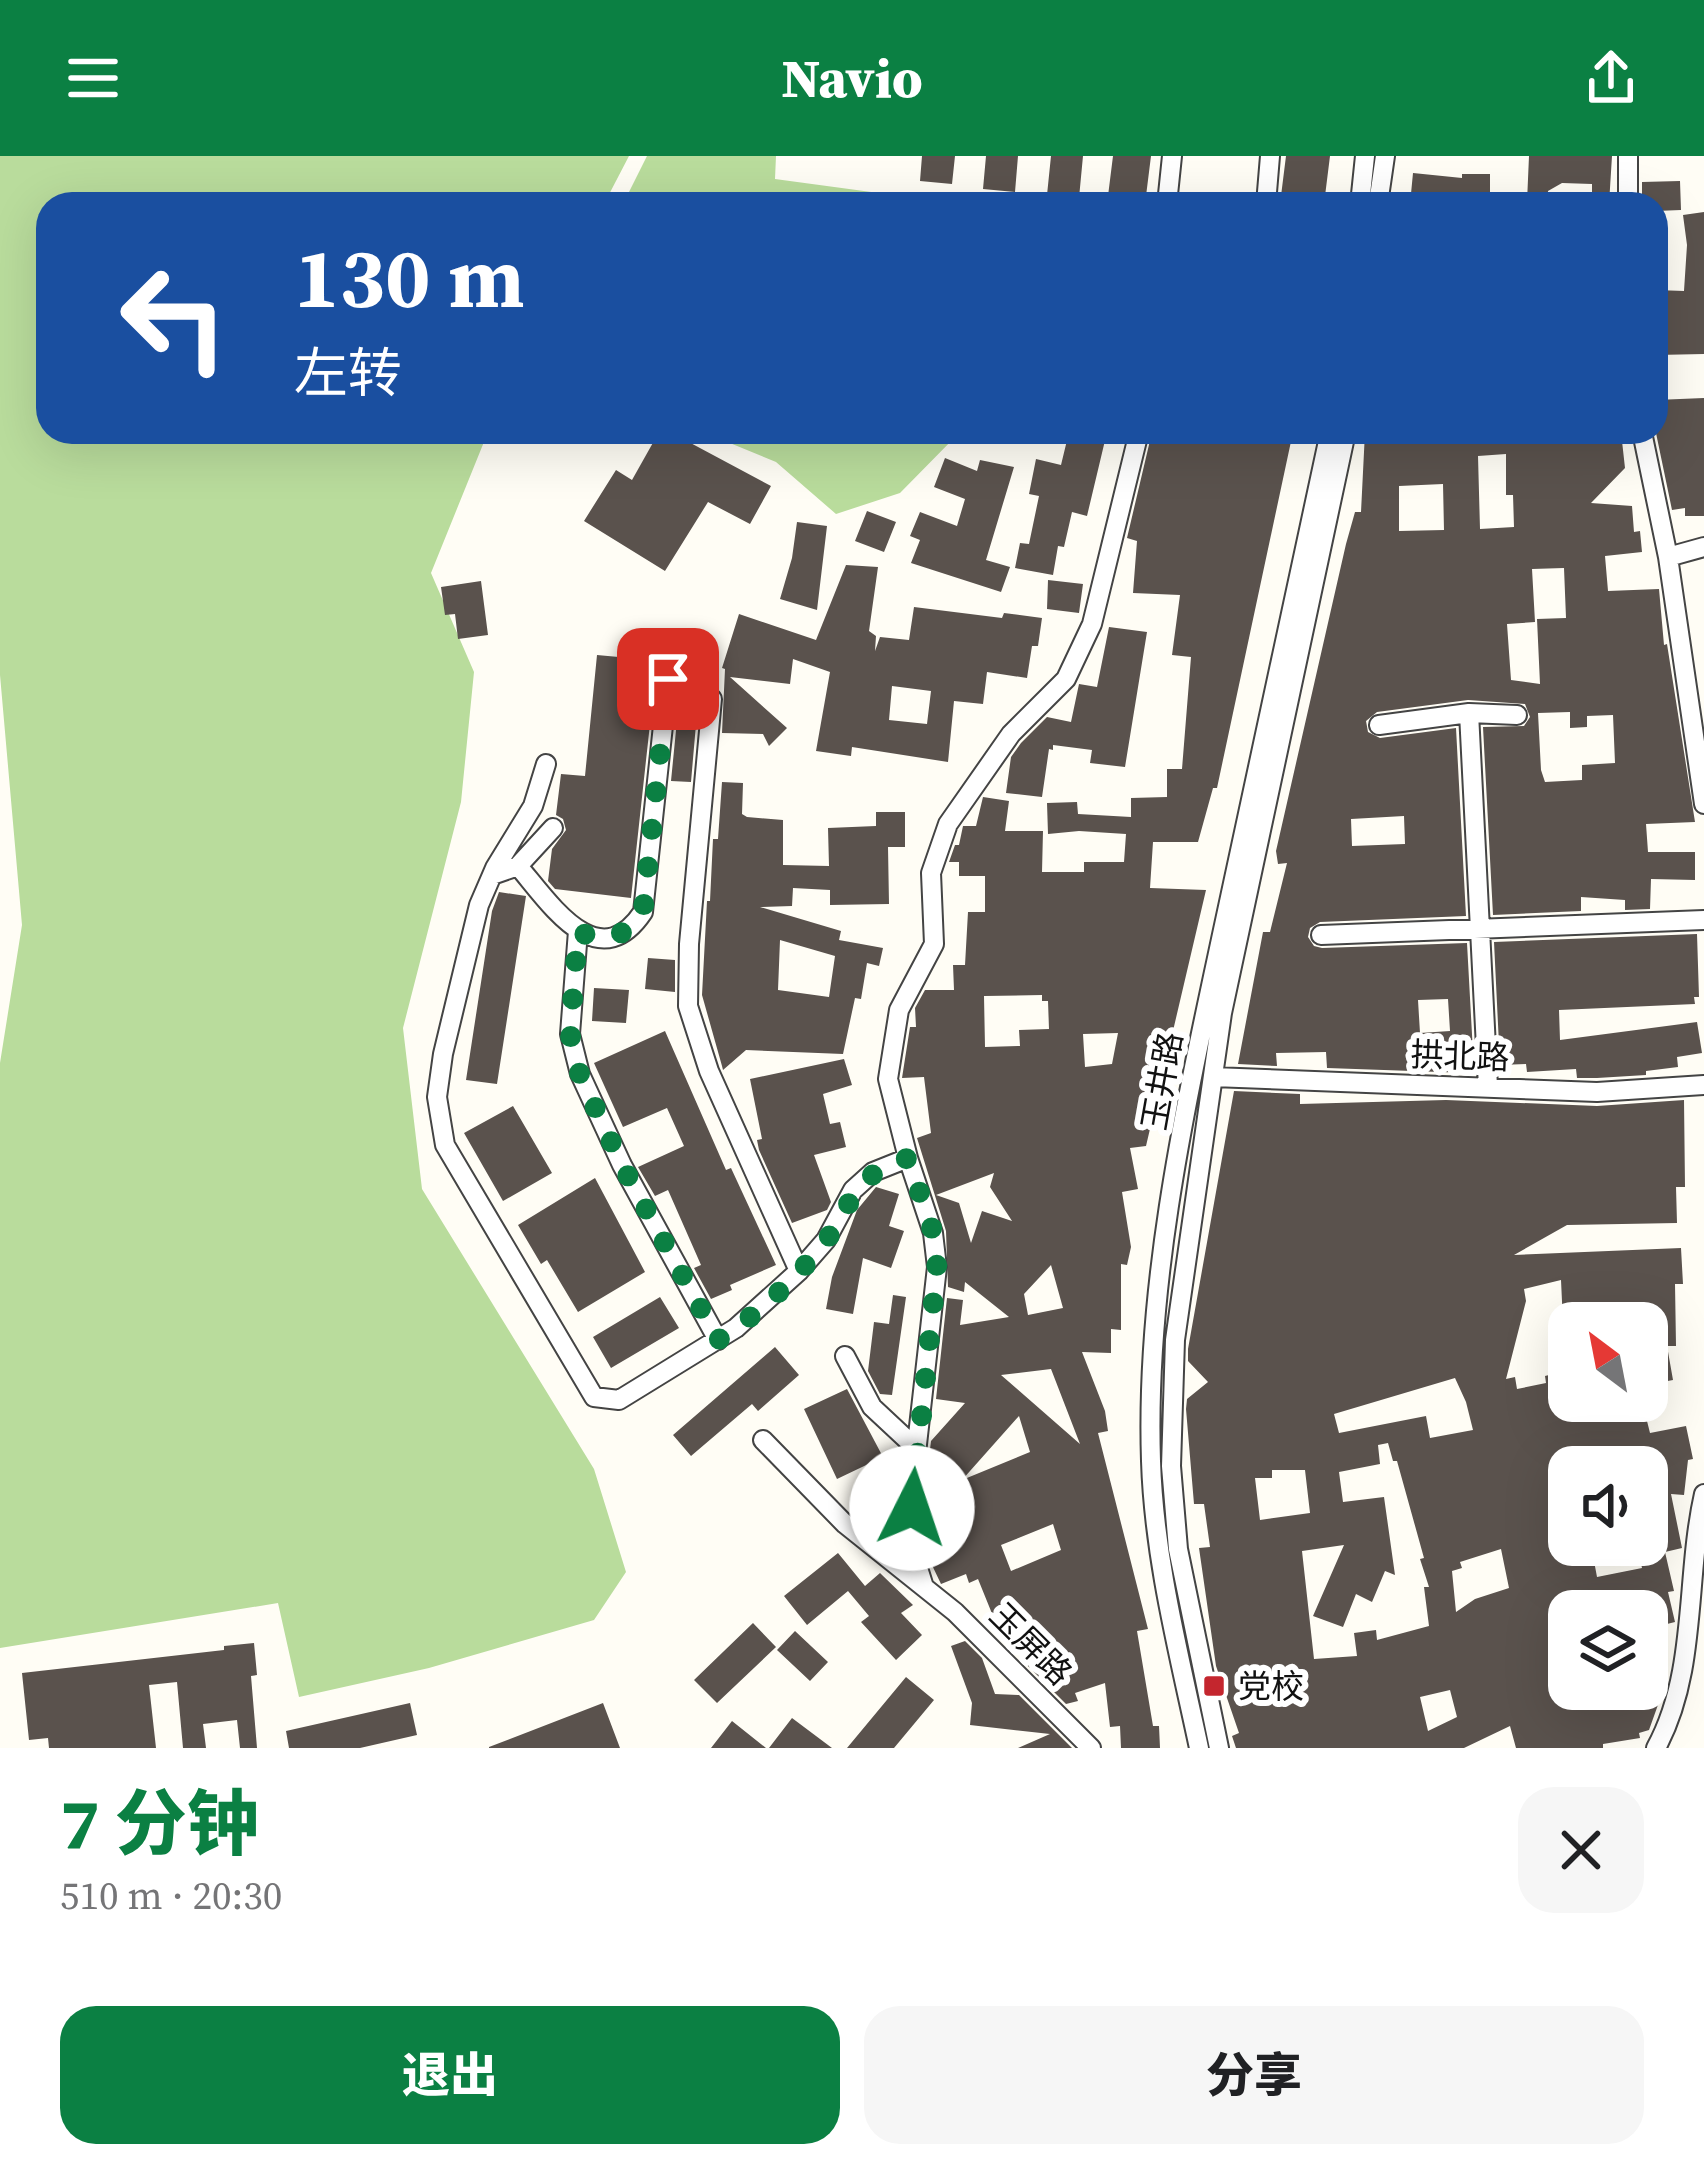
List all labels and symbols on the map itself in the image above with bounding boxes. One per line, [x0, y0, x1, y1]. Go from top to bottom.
pin [617, 628, 719, 730]
street label: 玉井路 [1131, 1028, 1193, 1134]
street label: 拱北路 [1410, 1032, 1510, 1080]
north arrow [1548, 1302, 1668, 1422]
position arrow [849, 1445, 975, 1571]
street label: 玉屏路 [980, 1593, 1082, 1695]
place label: 党校 [1238, 1664, 1304, 1709]
marker: 党校 [1201, 1673, 1227, 1699]

